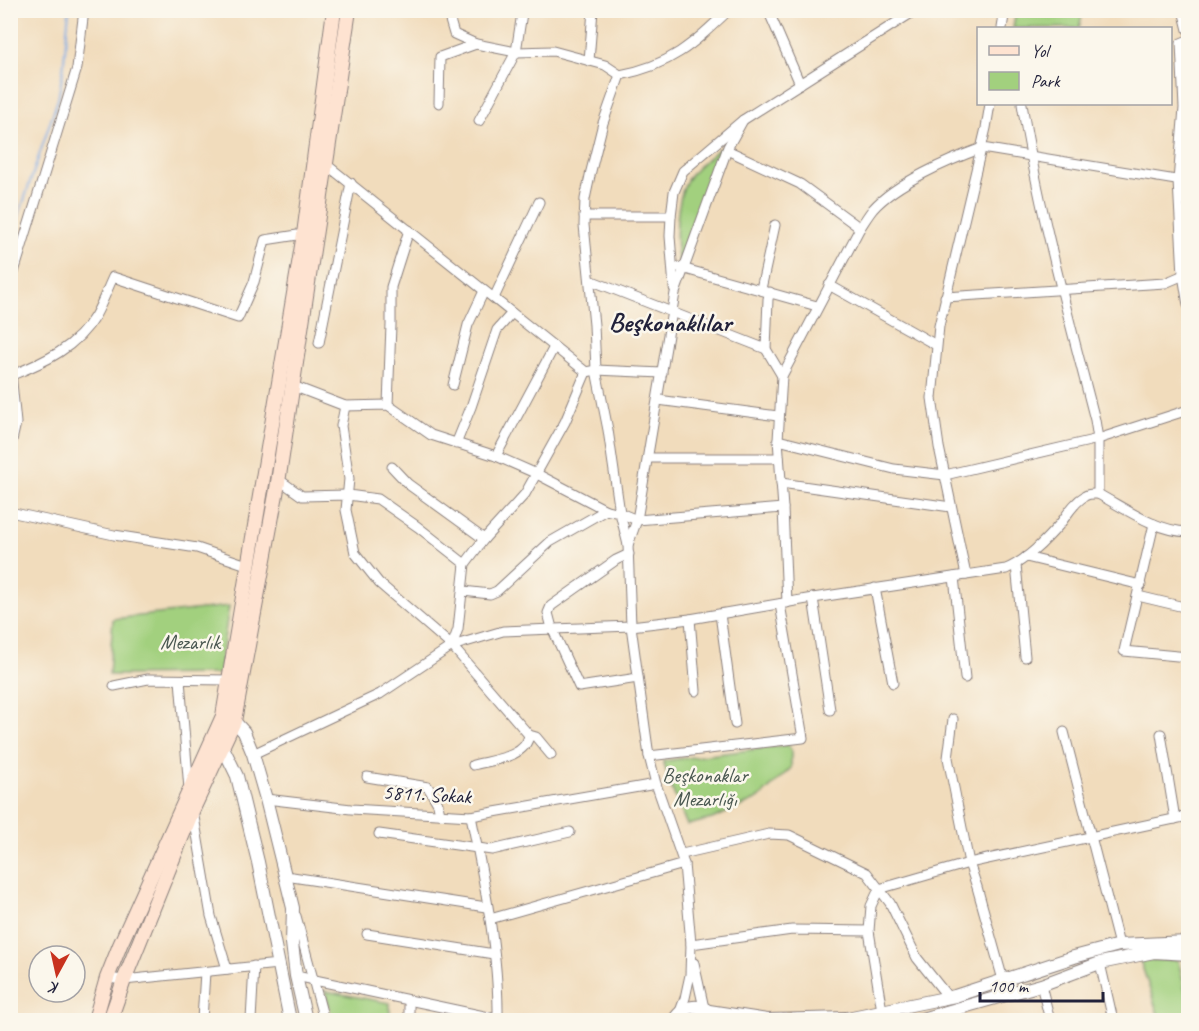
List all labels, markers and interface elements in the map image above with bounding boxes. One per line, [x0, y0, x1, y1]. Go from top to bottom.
legend [977, 27, 1172, 105]
text: Yol [1031, 40, 1051, 62]
text: Park [1031, 70, 1061, 92]
district label: Beşkonaklılar [609, 305, 735, 339]
park label: Mezarlık [160, 629, 222, 655]
park label: Beşkonaklar Mezarlığı [662, 762, 749, 812]
street label: 5811. Sokak [382, 779, 473, 809]
north arrow [27, 944, 87, 1004]
scale bar [980, 965, 1103, 1003]
text: 100 m [989, 975, 1030, 997]
text: K [46, 977, 60, 998]

